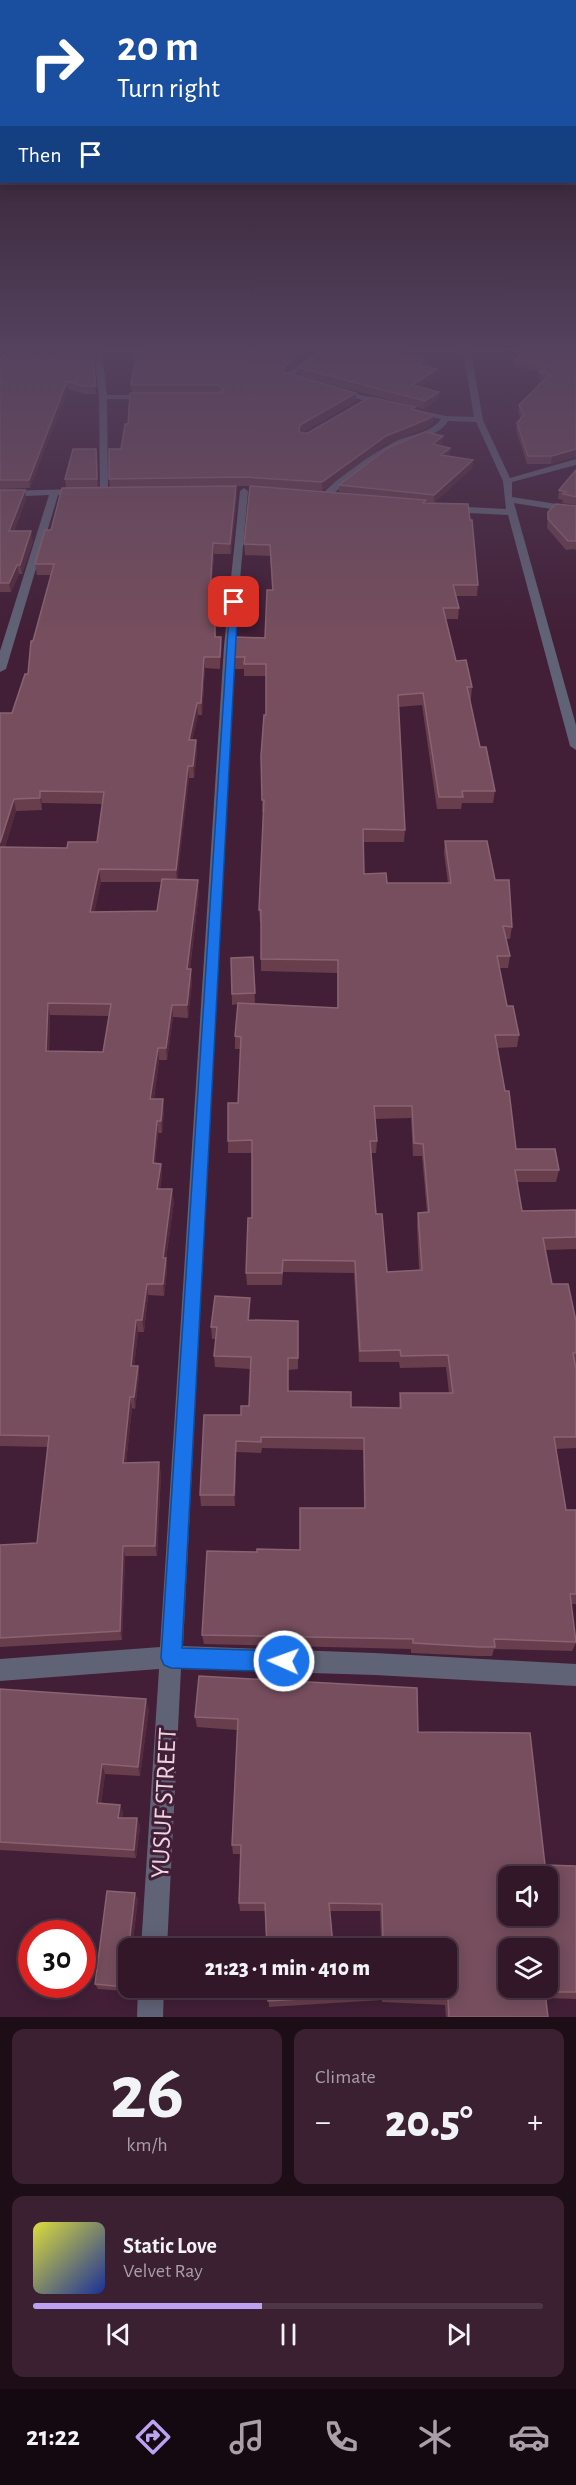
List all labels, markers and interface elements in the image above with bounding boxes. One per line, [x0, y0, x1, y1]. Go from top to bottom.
icon: right [18, 24, 96, 102]
text: 20 m [117, 26, 199, 68]
text: Turn right [117, 75, 220, 102]
icon: arrive [74, 138, 107, 171]
text: Then [18, 144, 62, 166]
pin [208, 576, 259, 627]
icon: arrive [217, 585, 250, 618]
position arrow [252, 1629, 316, 1693]
street label: YUSUF STREET [147, 1727, 181, 1879]
map controls [498, 1866, 558, 1998]
button: sound [498, 1866, 558, 1926]
speed limit sign: 30 [18, 1920, 96, 1998]
button: layers [498, 1938, 558, 1998]
text: 21:23 · 1 min · 410 m [205, 1957, 370, 1979]
text: 26 [110, 2055, 184, 2133]
text: Climate [315, 2067, 376, 2087]
text: 20.5° [385, 2100, 473, 2145]
text: − [315, 2106, 331, 2139]
text: + [527, 2106, 543, 2139]
text: km/h [126, 2135, 168, 2155]
text: Static Love [123, 2235, 217, 2257]
text: Velvet Ray [123, 2261, 203, 2281]
icon: previous [102, 2318, 135, 2351]
icon: pause [272, 2318, 305, 2351]
icon: next [442, 2318, 475, 2351]
icon: directions [132, 2416, 174, 2458]
icon: music [226, 2416, 268, 2458]
icon: phone [320, 2416, 362, 2458]
icon: climate [414, 2416, 456, 2458]
icon: car [508, 2416, 550, 2458]
text: 21:22 [26, 2423, 80, 2450]

